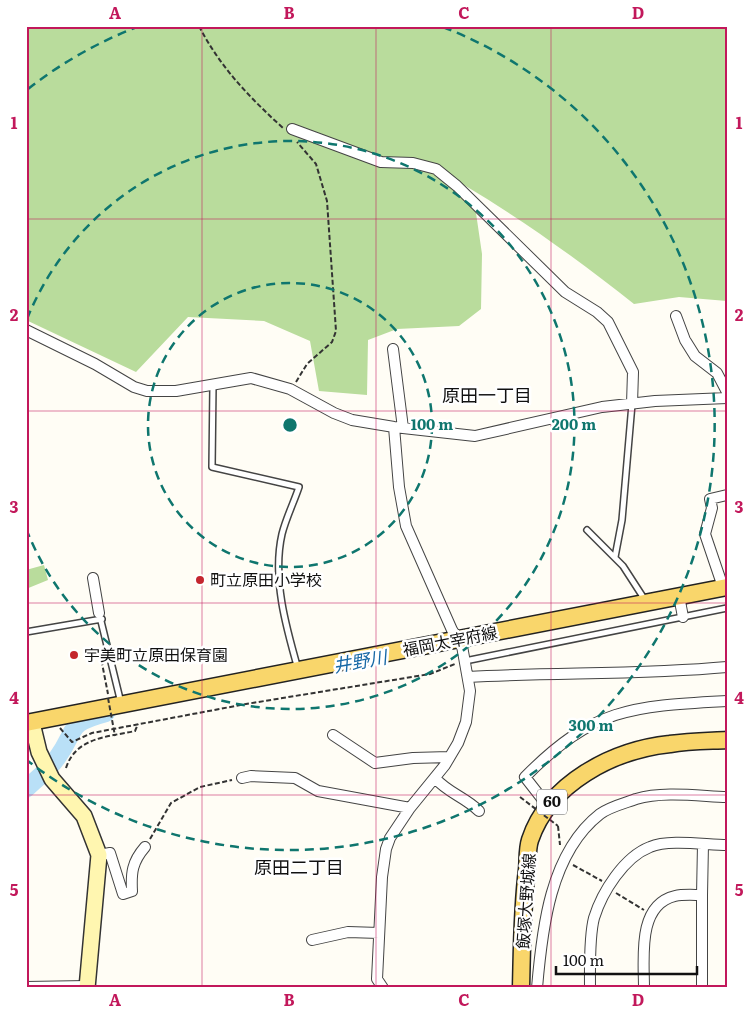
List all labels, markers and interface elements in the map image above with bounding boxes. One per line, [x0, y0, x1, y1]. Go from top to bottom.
text: A [109, 0, 121, 24]
text: B [283, 0, 295, 24]
text: C [458, 0, 470, 24]
text: D [632, 0, 644, 24]
text: 1 [11, 110, 18, 134]
text: 1 [736, 110, 743, 134]
text: 2 [10, 302, 19, 326]
text: 2 [735, 302, 744, 326]
district label: 原田一丁目 [442, 381, 532, 408]
text: 100 m [411, 412, 453, 435]
text: 200 m [552, 412, 596, 435]
centre of rings [281, 416, 299, 434]
text: 3 [10, 494, 19, 518]
text: 3 [735, 494, 744, 518]
place label: 町立原田小学校 [210, 567, 322, 591]
marker: 町立原田小学校 [194, 574, 206, 586]
street label: 福岡太宰府線 [400, 619, 499, 661]
place label: 宇美町立原田保育園 [84, 642, 228, 666]
water label: 井野川 [331, 642, 391, 679]
marker: 宇美町立原田保育園 [68, 649, 80, 661]
text: 4 [9, 685, 19, 709]
text: 4 [734, 685, 744, 709]
text: 300 m [569, 713, 613, 736]
road number: 60 [537, 790, 567, 814]
street label: 飯塚大野城線 [510, 852, 540, 950]
district label: 原田二丁目 [254, 853, 344, 880]
text: 5 [10, 877, 19, 901]
text: 5 [735, 877, 744, 901]
scale bar [556, 944, 697, 976]
text: 100 m [563, 948, 604, 971]
text: A [109, 987, 121, 1011]
text: B [283, 987, 295, 1011]
text: C [458, 987, 470, 1011]
text: D [632, 987, 644, 1011]

